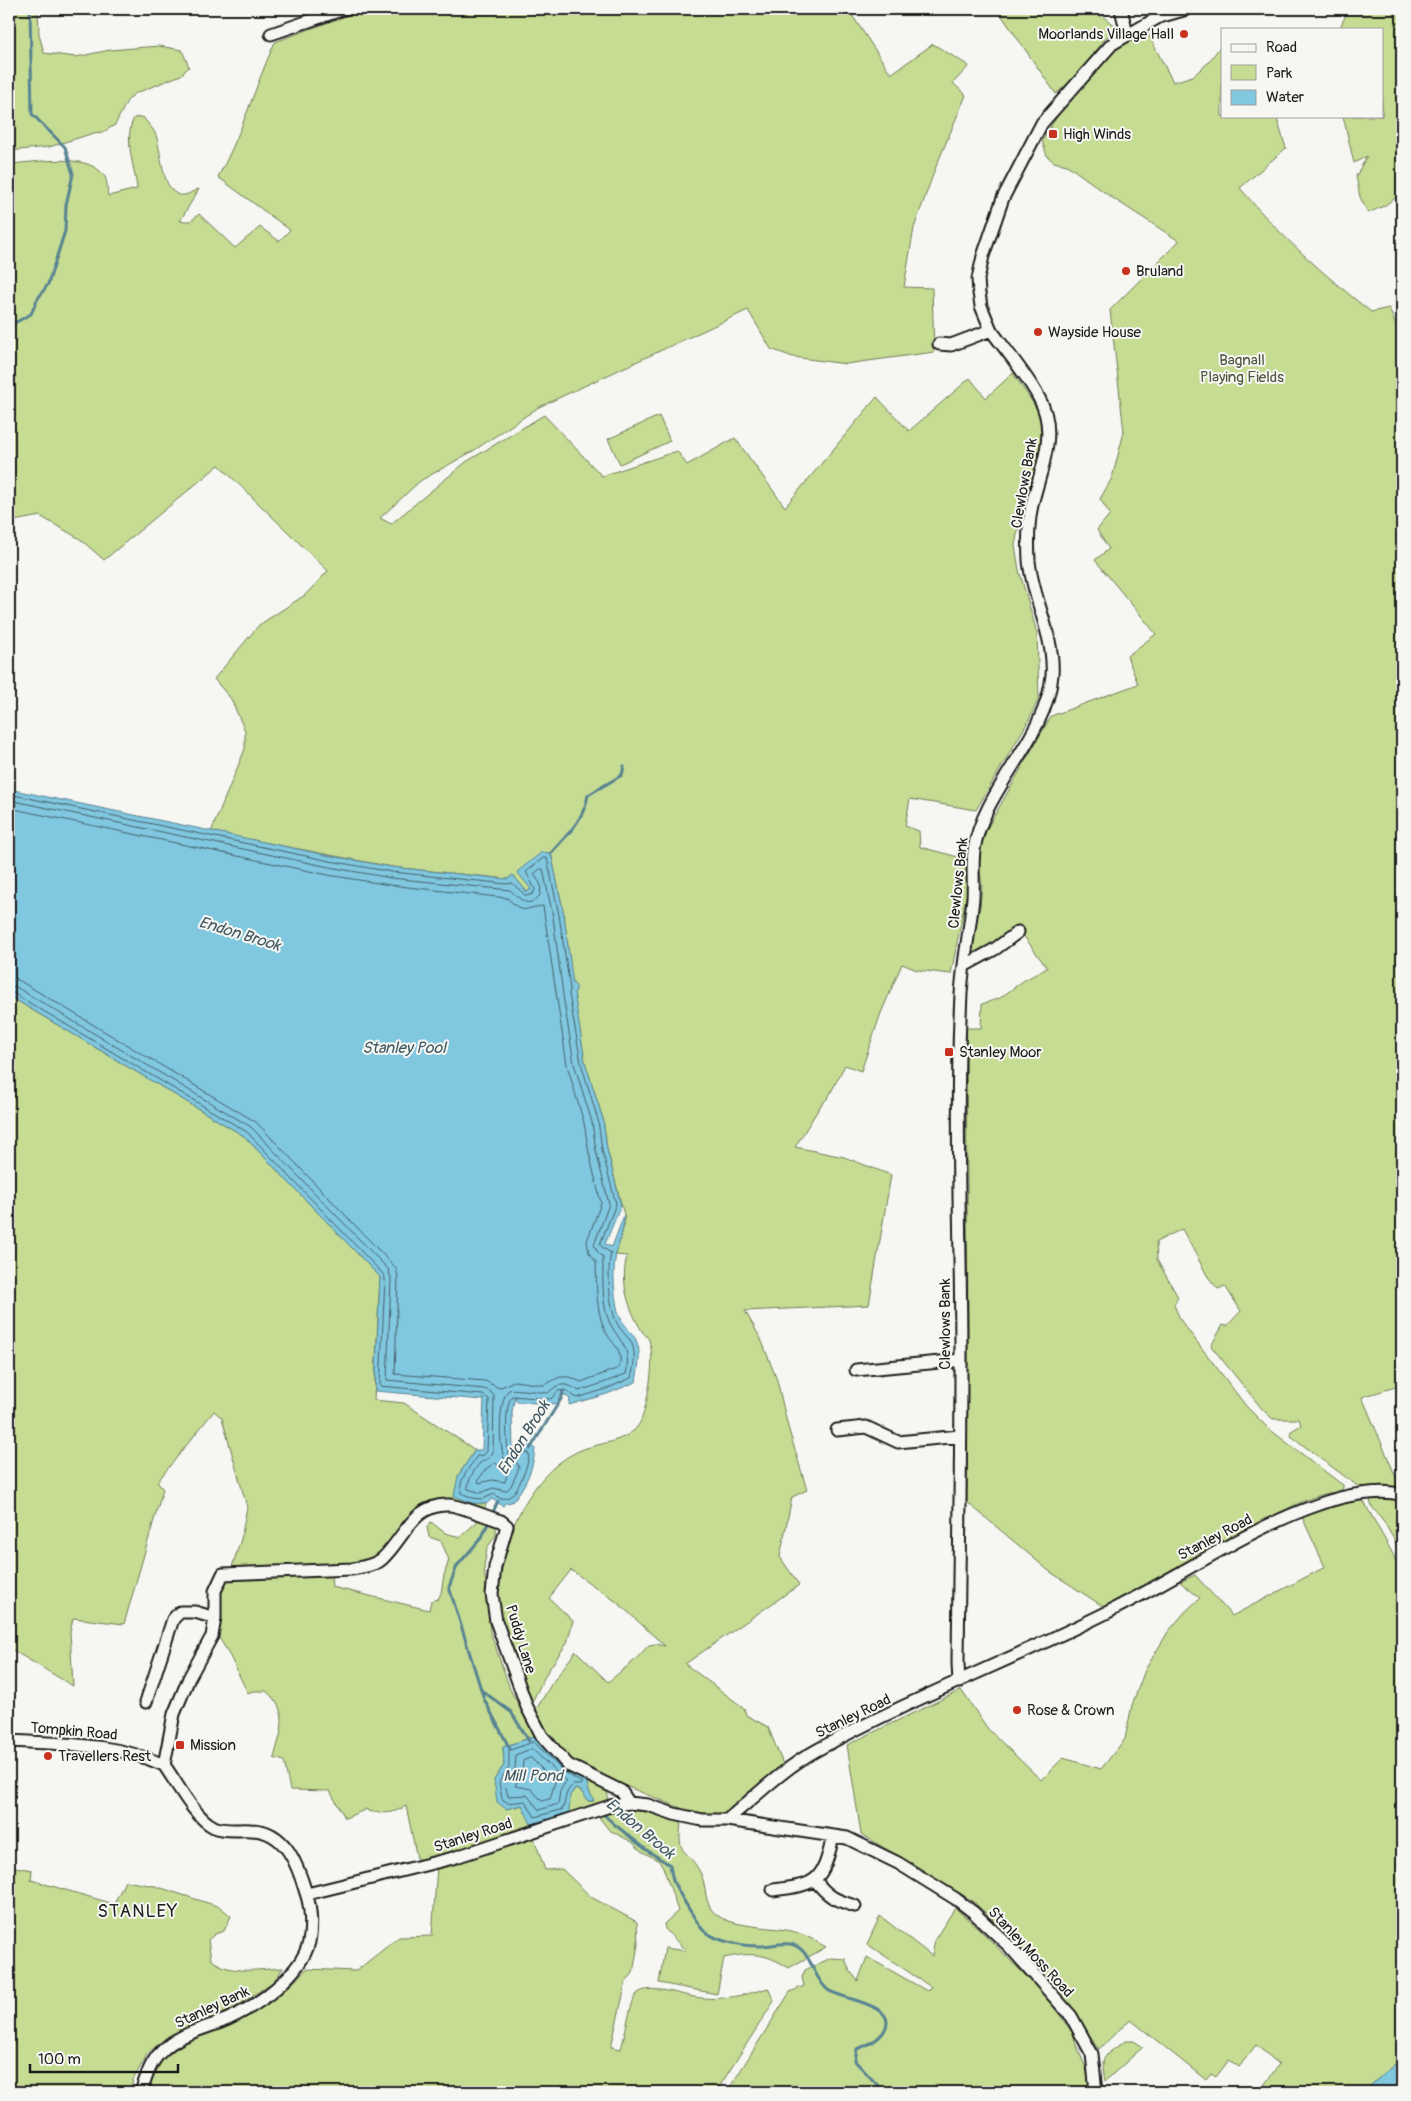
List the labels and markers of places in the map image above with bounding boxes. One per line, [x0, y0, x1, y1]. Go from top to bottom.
place label: Moorlands Village Hall [1038, 25, 1174, 44]
marker: Moorlands Village Hall [1178, 28, 1190, 40]
place label: High Winds [1063, 125, 1131, 144]
marker: High Winds [1047, 128, 1059, 140]
place label: Bruland [1136, 262, 1183, 281]
marker: Bruland [1120, 265, 1132, 277]
place label: Wayside House [1048, 323, 1142, 342]
marker: Wayside House [1032, 326, 1044, 338]
place label: Stanley Moor [959, 1043, 1042, 1062]
marker: Stanley Moor [943, 1046, 955, 1058]
place label: Rose & Crown [1027, 1701, 1115, 1720]
marker: Rose & Crown [1011, 1704, 1023, 1716]
place label: Mission [190, 1736, 236, 1755]
marker: Mission [174, 1739, 186, 1751]
place label: Travellers Rest [58, 1747, 152, 1766]
marker: Travellers Rest [42, 1750, 54, 1762]

